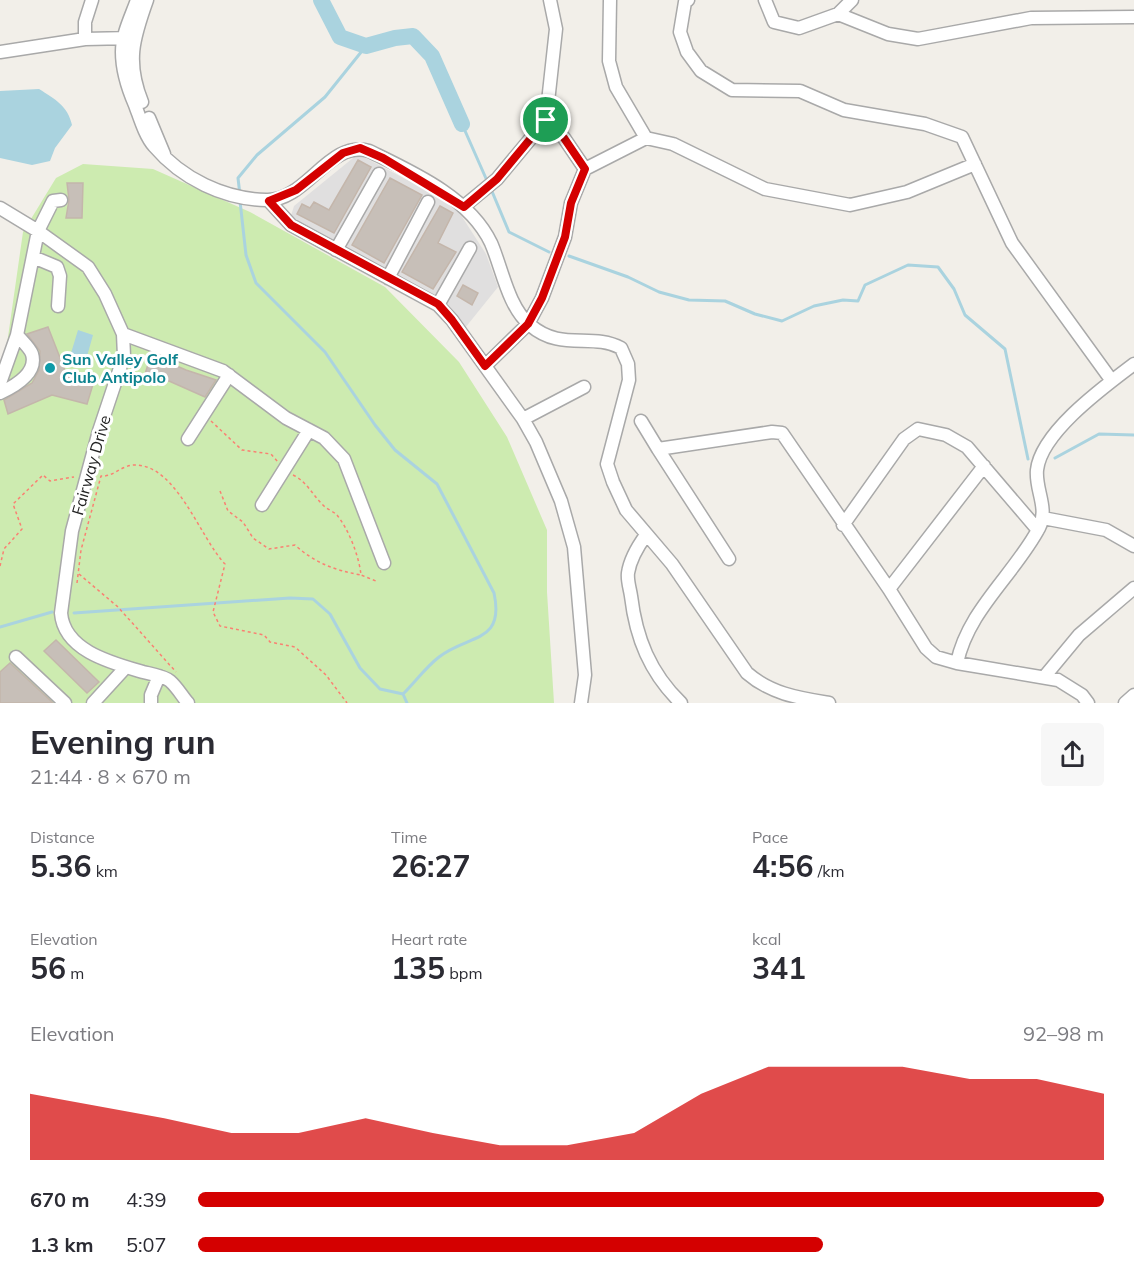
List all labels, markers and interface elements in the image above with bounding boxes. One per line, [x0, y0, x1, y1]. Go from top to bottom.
pin [520, 94, 571, 145]
icon: arrive [529, 103, 562, 136]
place label: Sun Valley Golf Club Antipolo [62, 349, 179, 387]
marker: Sun Valley Golf Club Antipolo [43, 361, 57, 375]
street label: Fairway Drive [67, 413, 115, 517]
text: Evening run [30, 721, 216, 762]
button: share [1041, 723, 1104, 786]
text: 21:44 · 8 × 670 m [30, 764, 191, 789]
text: Distance [30, 827, 95, 847]
text: Time [391, 827, 427, 847]
text: Pace [752, 827, 788, 847]
text: 5.36 [30, 847, 91, 885]
text: 26:27 [391, 847, 470, 885]
text: 4:56 [752, 847, 813, 885]
text: km [91, 861, 118, 881]
text: /km [813, 861, 844, 881]
text: Elevation [30, 929, 98, 949]
text: Heart rate [391, 929, 467, 949]
text: kcal [752, 929, 781, 949]
text: 56 [30, 949, 66, 987]
text: 135 [391, 949, 445, 987]
text: 341 [752, 949, 806, 987]
text: m [66, 963, 84, 983]
text: bpm [445, 963, 482, 983]
text: Elevation [30, 1021, 115, 1046]
text: 92–98 m [1023, 1021, 1104, 1046]
text: 670 m [30, 1187, 89, 1212]
text: 4:39 [126, 1187, 167, 1212]
text: 1.3 km [30, 1232, 93, 1257]
text: 5:07 [126, 1232, 167, 1257]

